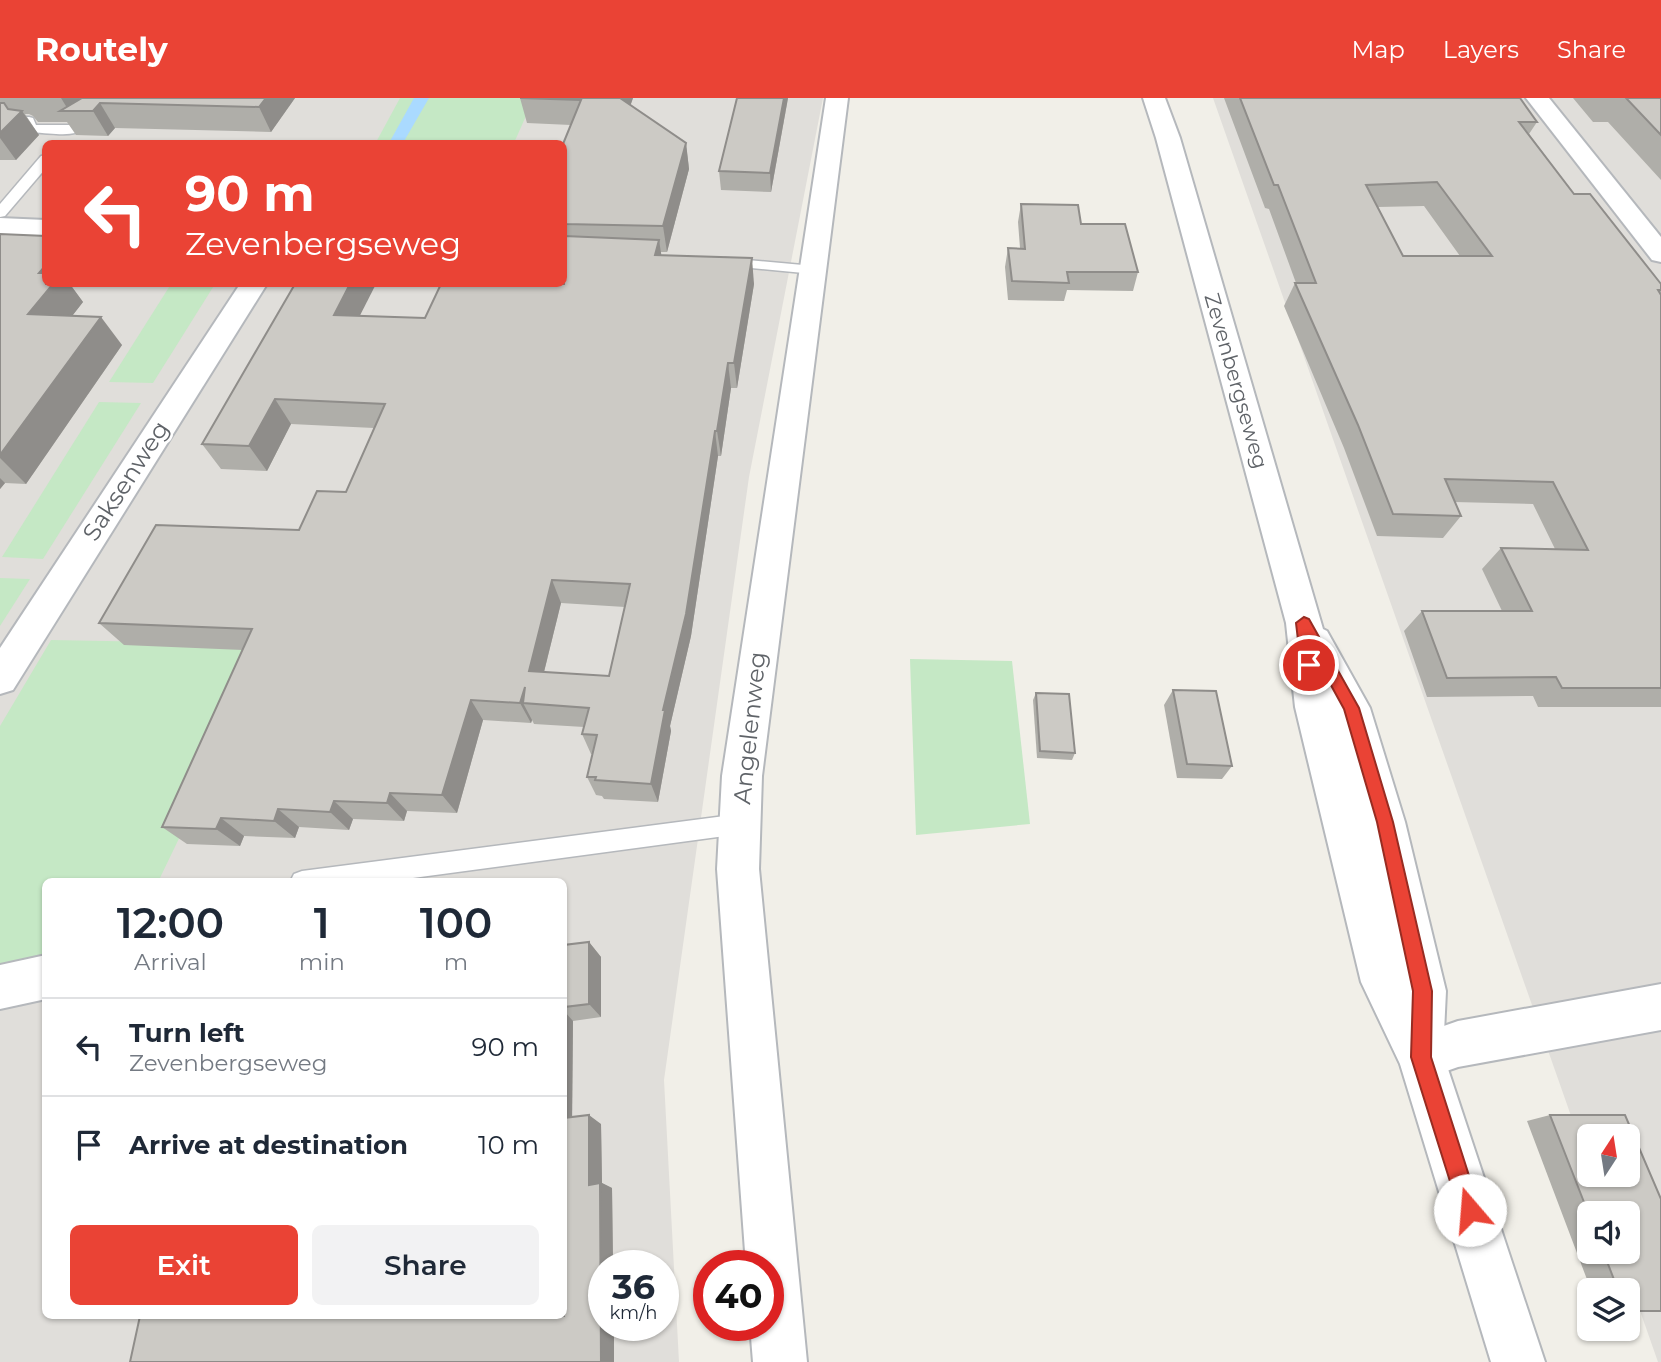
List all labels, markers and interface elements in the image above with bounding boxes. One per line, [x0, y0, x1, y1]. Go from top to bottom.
text: Routely [35, 29, 168, 69]
text: Map [1351, 35, 1405, 64]
text: Layers [1443, 35, 1519, 64]
text: Share [1557, 35, 1626, 64]
text: 90 m [185, 164, 315, 223]
icon: left [70, 168, 161, 259]
text: Zevenbergseweg [185, 224, 461, 263]
street label: Zevenbergseweg [1199, 290, 1273, 471]
street label: Saksenweg [76, 415, 175, 546]
pin [1279, 635, 1339, 695]
icon: arrive [1290, 646, 1328, 684]
street label: Angelenweg [727, 650, 772, 806]
text: 12:00 [117, 897, 224, 949]
text: 1 [314, 897, 330, 949]
text: 100 [420, 897, 492, 949]
text: Arrival [134, 948, 207, 976]
text: min [299, 948, 345, 976]
text: m [444, 948, 468, 976]
text: Turn left [129, 1017, 245, 1049]
icon: left [70, 1028, 108, 1066]
text: 90 m [472, 1031, 539, 1063]
text: Zevenbergseweg [129, 1049, 327, 1077]
north arrow [1577, 1124, 1640, 1186]
map controls [1577, 1124, 1640, 1341]
icon: arrive [70, 1126, 108, 1164]
text: Arrive at destination [129, 1129, 408, 1161]
text: 10 m [478, 1129, 539, 1161]
position arrow [1433, 1173, 1507, 1247]
button: sound [1577, 1201, 1640, 1264]
button: Exit [70, 1225, 298, 1305]
button: Share [312, 1225, 539, 1305]
speed limit sign: 40 [693, 1250, 784, 1341]
text: 36 [612, 1265, 655, 1308]
button: layers [1577, 1278, 1640, 1341]
text: km/h [609, 1302, 658, 1324]

